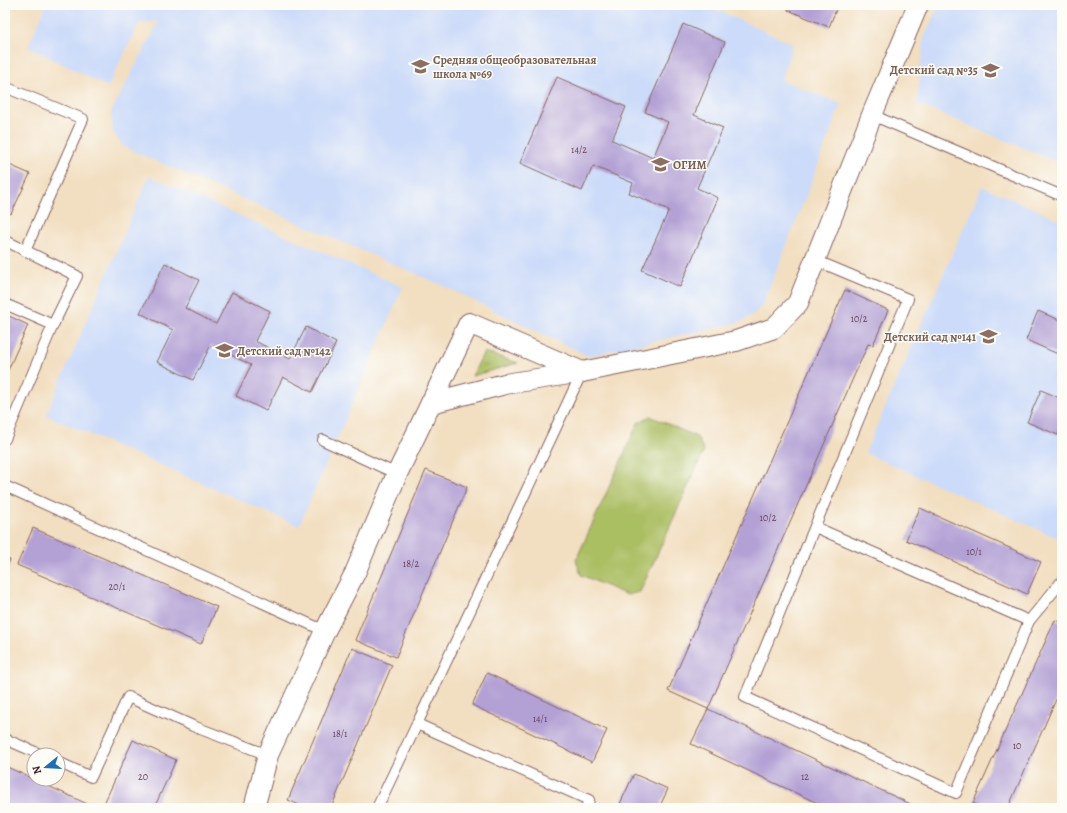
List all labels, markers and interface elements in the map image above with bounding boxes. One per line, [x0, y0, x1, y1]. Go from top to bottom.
place label: Средняя общеобразовательная школа №69 [433, 52, 597, 82]
school or university icon: Средняя общеобразовательная школа №69 [410, 57, 430, 77]
school or university icon: Детский сад №35 [981, 60, 1001, 80]
place label: Детский сад №35 [890, 62, 978, 78]
house number: 14/2 [571, 143, 587, 156]
school or university icon: ОГИМ [650, 155, 670, 175]
place label: ОГИМ [673, 157, 706, 173]
house number: 10/2 [851, 312, 868, 325]
school or university icon: Детский сад №141 [979, 327, 999, 347]
place label: Детский сад №141 [884, 329, 977, 345]
school or university icon: Детский сад №142 [214, 341, 234, 361]
place label: Детский сад №142 [237, 343, 331, 359]
house number: 10/2 [760, 511, 777, 524]
house number: 10/1 [966, 545, 982, 558]
house number: 18/2 [403, 557, 419, 570]
house number: 20/1 [109, 580, 126, 593]
house number: 14/1 [533, 712, 548, 725]
house number: 18/1 [333, 727, 348, 740]
house number: 10 [1013, 739, 1021, 752]
north arrow [26, 747, 66, 787]
text: N [29, 764, 45, 776]
house number: 20 [138, 770, 148, 783]
house number: 12 [801, 770, 809, 783]

